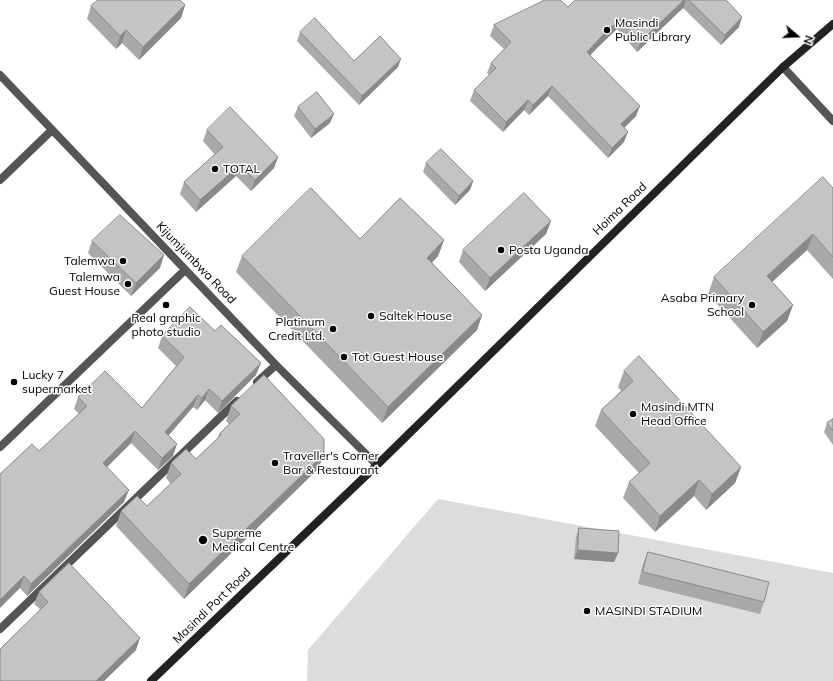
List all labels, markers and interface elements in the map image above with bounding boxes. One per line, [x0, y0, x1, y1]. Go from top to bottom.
place label: Masindi Public Library [615, 16, 691, 44]
north arrow [777, 16, 817, 56]
marker: Masindi Public Library [602, 25, 612, 35]
text: N [800, 34, 816, 46]
place label: TOTAL [223, 162, 260, 176]
marker: TOTAL [210, 164, 220, 174]
street label: Hoima Road [590, 180, 650, 238]
street label: Kijumjumbwa Road [153, 219, 239, 307]
place label: Posta Uganda [509, 243, 588, 257]
marker: Posta Uganda [496, 245, 506, 255]
place label: Talemwa [64, 254, 115, 268]
marker: Talemwa [118, 256, 128, 266]
place label: Talemwa Guest House [49, 270, 120, 298]
marker: Talemwa Guest House [123, 279, 133, 289]
place label: Asaba Primary School [661, 291, 744, 319]
marker: Real graphic photo studio [161, 300, 171, 310]
marker: Asaba Primary School [747, 300, 757, 310]
place label: Saltek House [379, 309, 452, 323]
place label: Real graphic photo studio [131, 311, 201, 339]
marker: Saltek House [366, 311, 376, 321]
place label: Platinum Credit Ltd. [268, 315, 325, 343]
marker: Platinum Credit Ltd. [328, 324, 338, 334]
place label: Tot Guest House [352, 350, 443, 364]
marker: Tot Guest House [339, 352, 349, 362]
place label: Lucky 7 supermarket [22, 368, 92, 396]
marker: Lucky 7 supermarket [9, 377, 19, 387]
place label: Masindi MTN Head Office [641, 400, 714, 428]
marker: Masindi MTN Head Office [628, 409, 638, 419]
place label: Traveller's Corner Bar & Restaurant [283, 449, 379, 477]
marker: Traveller's Corner Bar & Restaurant [270, 458, 280, 468]
place label: Supreme Medical Centre [212, 526, 294, 554]
marker: Supreme Medical Centre [197, 534, 209, 546]
street label: Masindi Port Road [170, 565, 254, 647]
place label: MASINDI STADIUM [595, 604, 702, 618]
marker: MASINDI STADIUM [582, 606, 592, 616]

